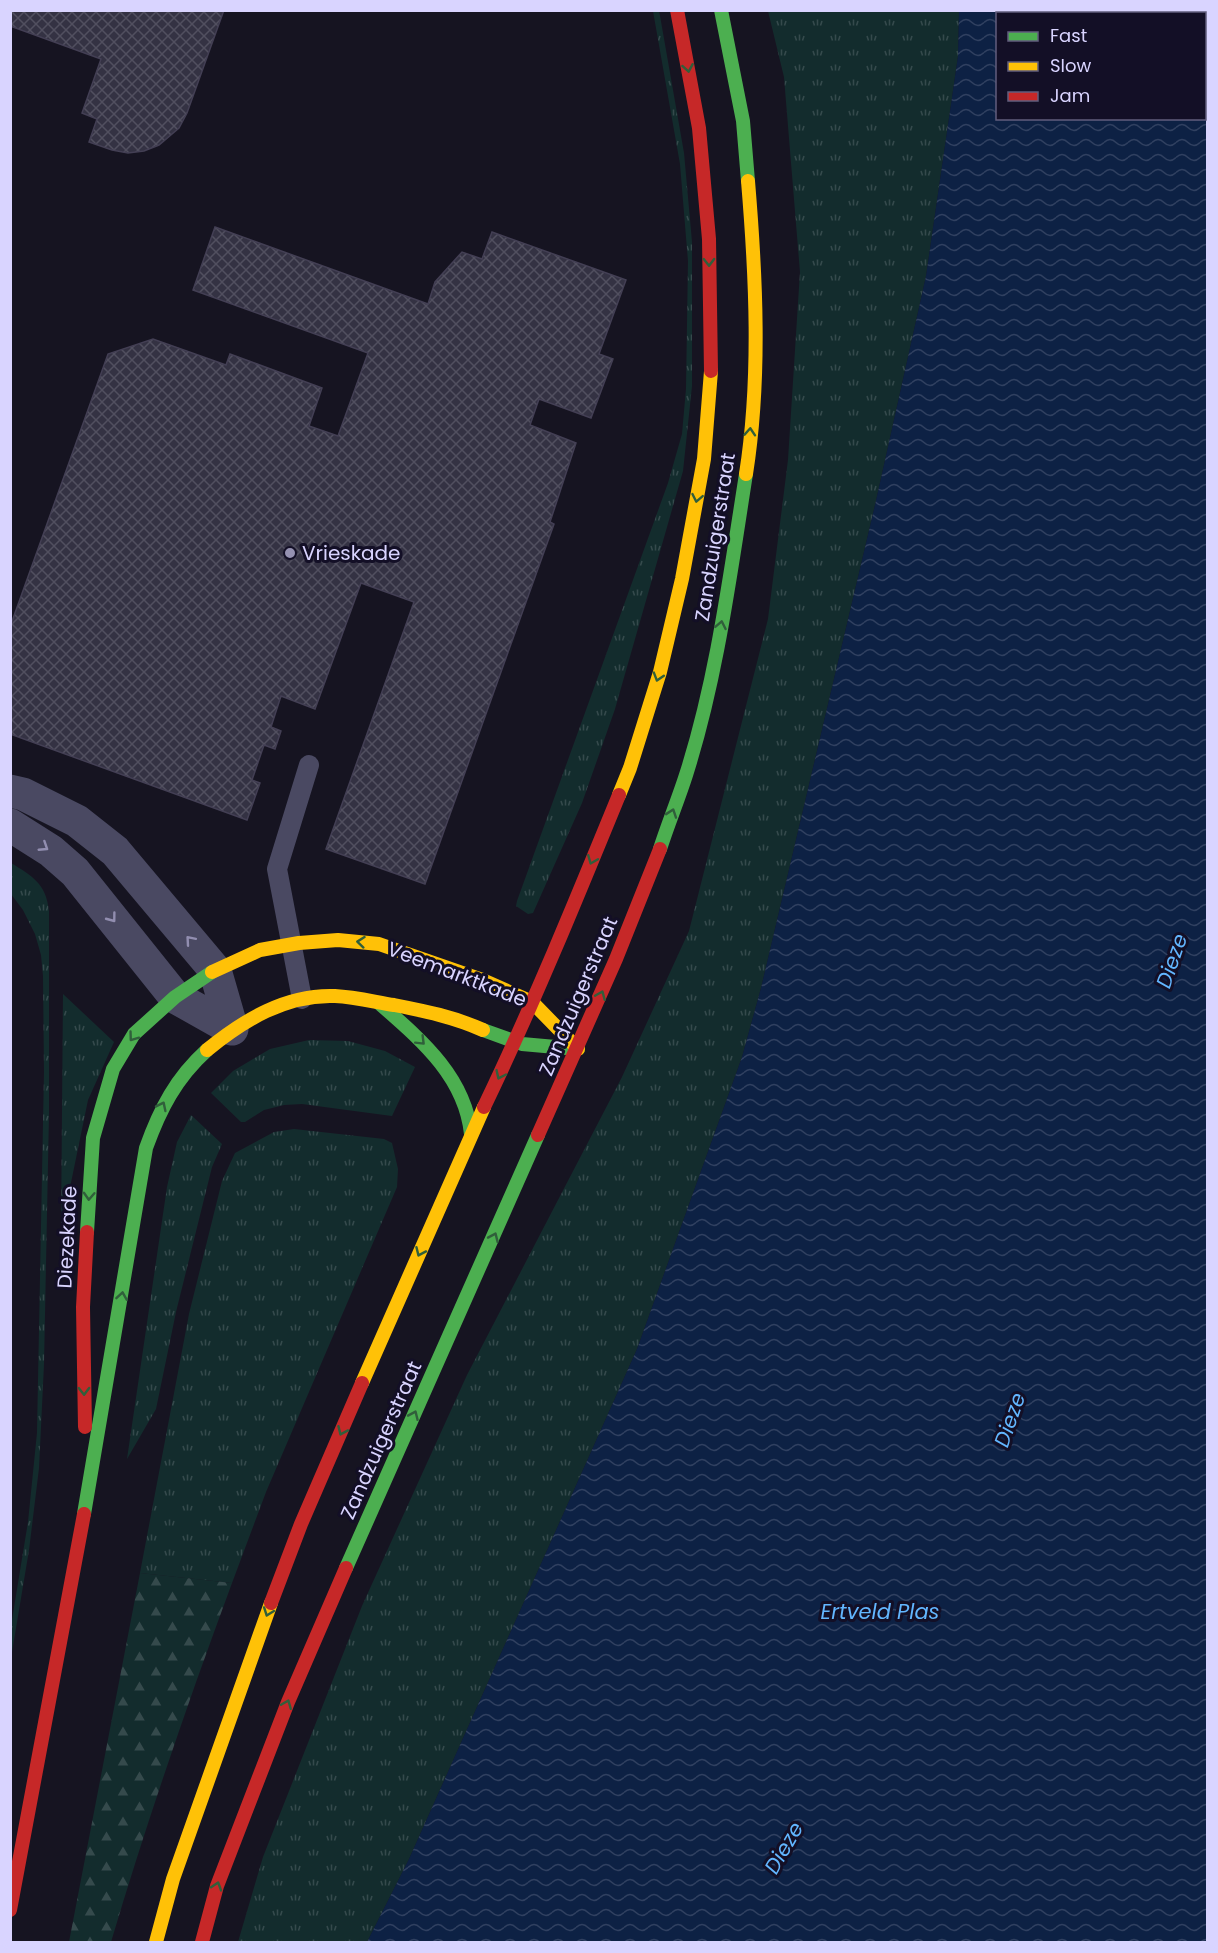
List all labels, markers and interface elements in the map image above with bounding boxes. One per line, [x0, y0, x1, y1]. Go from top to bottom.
legend [996, 12, 1206, 120]
text: Fast [1050, 23, 1087, 48]
text: Slow [1050, 53, 1092, 78]
one-way arrow [681, 63, 693, 73]
text: Jam [1050, 83, 1090, 108]
one-way arrow [703, 257, 715, 266]
one-way arrow [744, 428, 757, 437]
street label: Zandzuigerstraat [688, 451, 742, 623]
one-way arrow [691, 492, 704, 502]
place label: Vrieskade [302, 539, 400, 567]
marker: Vrieskade [283, 546, 297, 560]
one-way arrow [714, 620, 727, 630]
one-way arrow [653, 671, 665, 682]
one-way arrow [665, 808, 678, 819]
one-way arrow [38, 839, 48, 851]
one-way arrow [587, 854, 599, 865]
one-way arrow [105, 911, 116, 922]
street label: Zandzuigerstraat [532, 912, 624, 1080]
water label: Dieze [1149, 930, 1194, 992]
street label: Veemarktkade [383, 935, 531, 1013]
one-way arrow [186, 936, 197, 947]
one-way arrow [356, 936, 365, 949]
one-way arrow [594, 990, 606, 1001]
one-way arrow [129, 1031, 140, 1042]
one-way arrow [414, 1034, 425, 1045]
one-way arrow [495, 1068, 507, 1079]
one-way arrow [154, 1102, 166, 1113]
street label: Diezekade [50, 1185, 84, 1289]
one-way arrow [83, 1192, 96, 1201]
one-way arrow [486, 1232, 498, 1243]
one-way arrow [415, 1246, 427, 1257]
one-way arrow [115, 1292, 128, 1302]
street label: Zandzuigerstraat [334, 1356, 428, 1524]
one-way arrow [78, 1387, 90, 1396]
water label: Dieze [987, 1389, 1032, 1451]
one-way arrow [406, 1410, 418, 1421]
one-way arrow [337, 1425, 349, 1436]
water label: Ertveld Plas [820, 1597, 940, 1626]
one-way arrow [263, 1606, 276, 1617]
one-way arrow [280, 1700, 293, 1710]
water label: Dieze [757, 1816, 810, 1879]
one-way arrow [210, 1881, 223, 1892]

